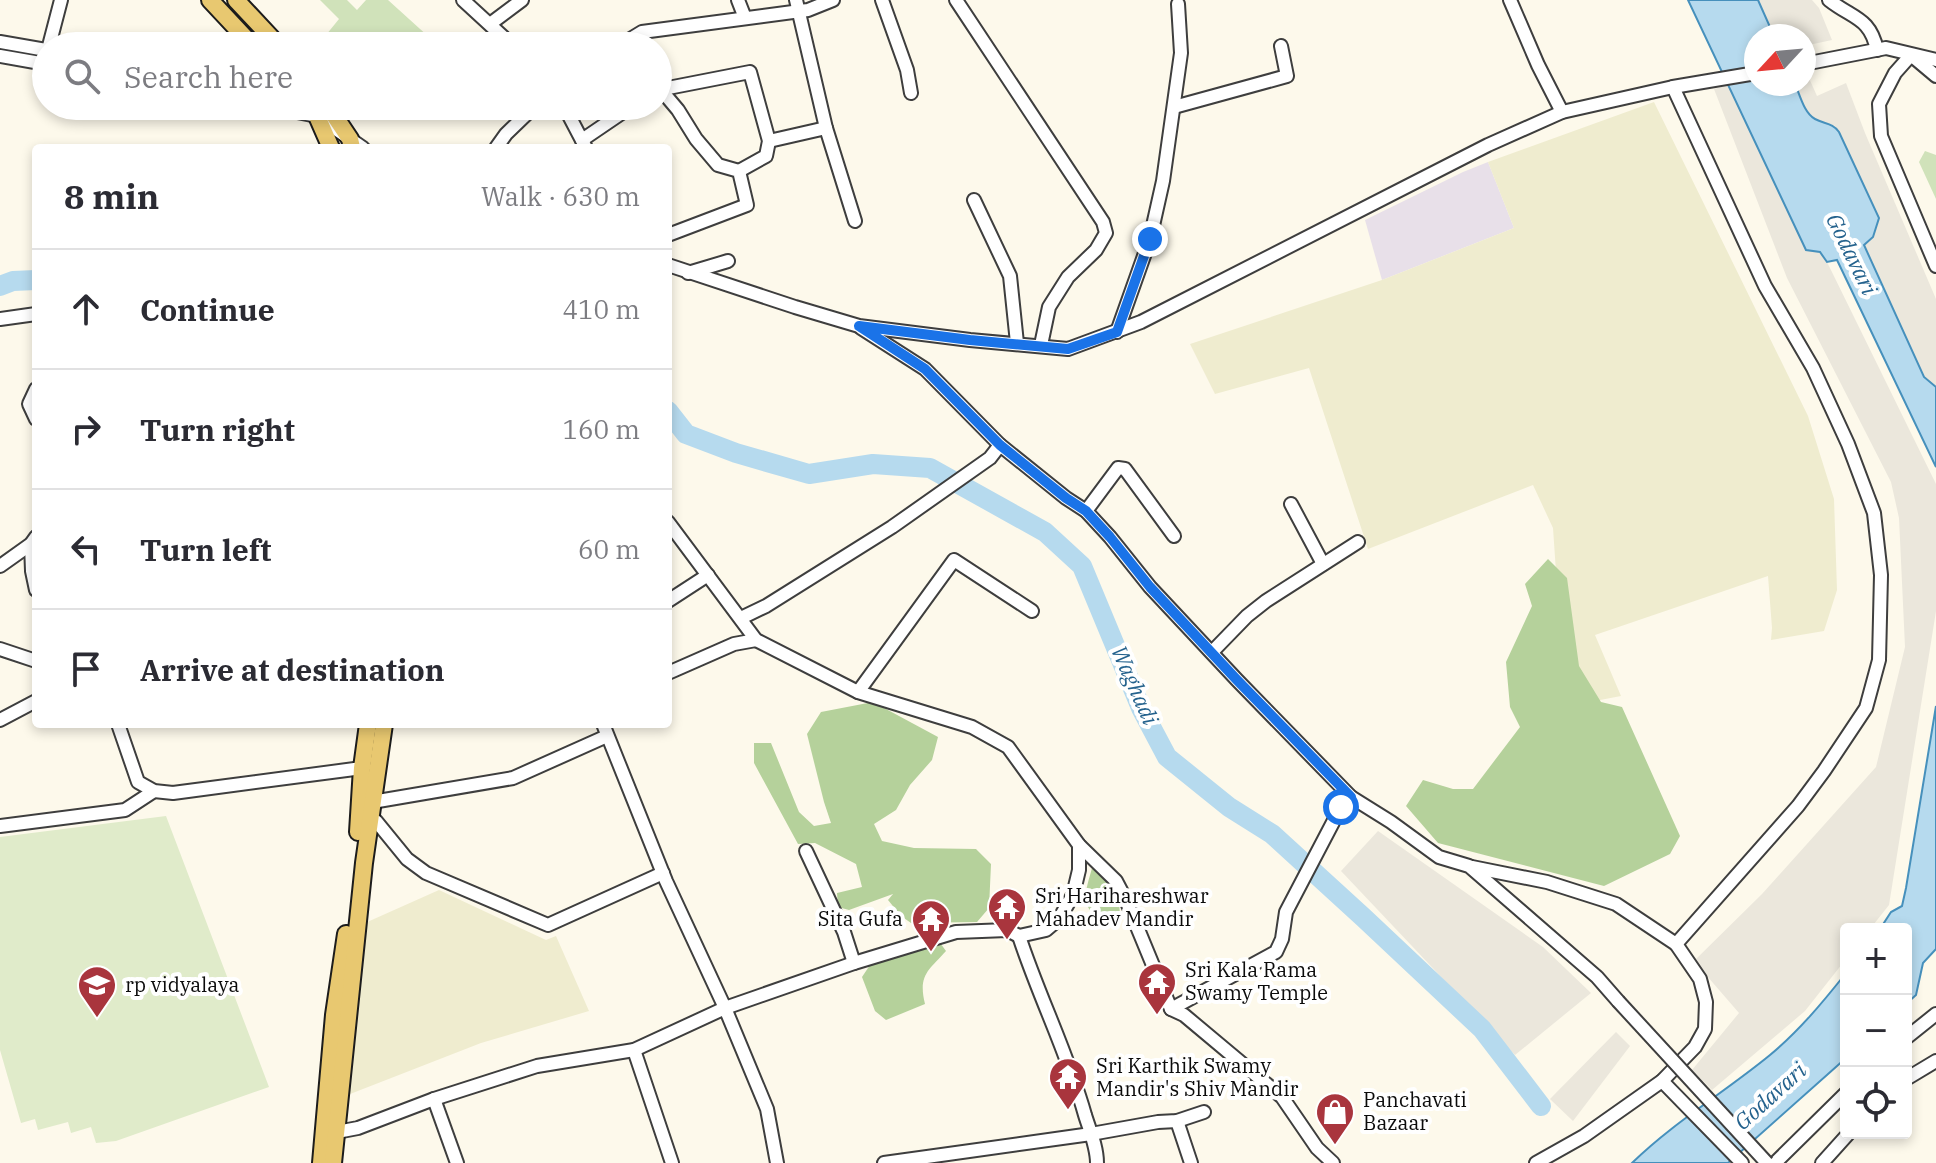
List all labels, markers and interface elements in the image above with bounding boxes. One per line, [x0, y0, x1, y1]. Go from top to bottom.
north arrow [1744, 24, 1816, 96]
search box [32, 32, 672, 120]
icon: search [60, 54, 104, 98]
text: Search here [124, 57, 293, 96]
text: 8 min [64, 174, 159, 218]
text: Walk · 630 m [481, 179, 640, 213]
water label: Godavari [1820, 208, 1885, 300]
route end [1132, 221, 1168, 257]
icon: ahead [64, 287, 108, 331]
text: Continue [140, 290, 275, 329]
text: 410 m [562, 292, 640, 326]
icon: right [64, 407, 108, 451]
text: Turn right [140, 410, 295, 449]
text: 160 m [562, 412, 640, 446]
icon: left [64, 527, 108, 571]
text: Turn left [140, 530, 272, 569]
text: 60 m [578, 532, 640, 566]
water label: Waghadi [1105, 641, 1166, 729]
icon: arrive [64, 647, 108, 691]
text: Arrive at destination [140, 650, 445, 689]
route start [1323, 789, 1359, 825]
place label: Sri Harihareshwar Mahadev Mandir [1035, 882, 1209, 932]
temple icon: Sri Harihareshwar Mahadev Mandir [986, 886, 1028, 941]
temple icon: Sita Gufa [910, 898, 952, 953]
place label: Sita Gufa [818, 905, 903, 932]
map controls [1840, 923, 1912, 1139]
button: + [1840, 923, 1912, 995]
place label: Sri Kala Rama Swamy Temple [1185, 956, 1328, 1006]
temple icon: Sri Kala Rama Swamy Temple [1136, 961, 1178, 1016]
school or university icon: rp vidyalaya [76, 964, 118, 1019]
place label: rp vidyalaya [125, 971, 239, 998]
button: − [1840, 995, 1912, 1067]
place label: Sri Karthik Swamy Mandir's Shiv Mandir [1096, 1052, 1298, 1102]
water label: Godavari [1727, 1055, 1812, 1136]
temple icon: Sri Karthik Swamy Mandir's Shiv Mandir [1047, 1056, 1089, 1111]
button: locate [1840, 1067, 1912, 1139]
place label: Panchavati Bazaar [1363, 1086, 1467, 1136]
shop icon: Panchavati Bazaar [1314, 1091, 1356, 1146]

